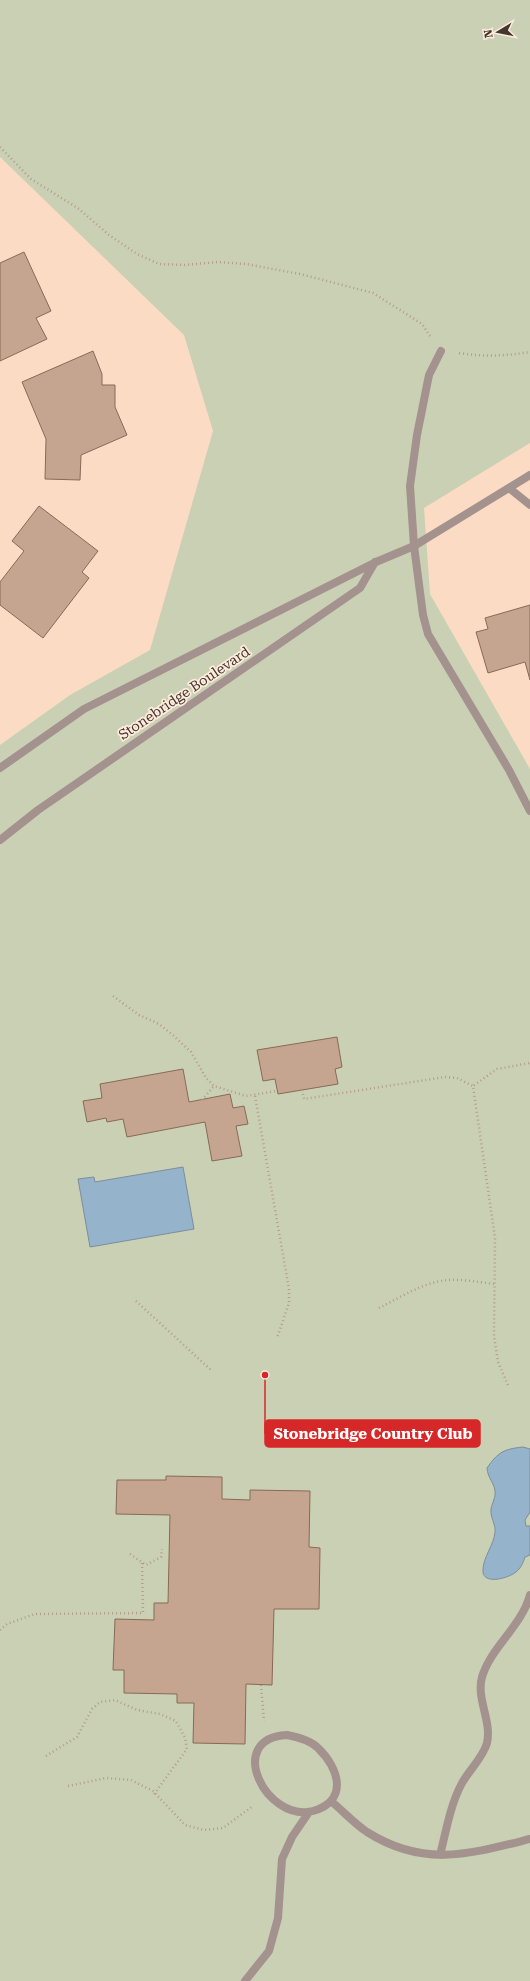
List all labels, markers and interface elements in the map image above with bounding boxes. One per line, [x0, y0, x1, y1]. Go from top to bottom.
north arrow [478, 12, 518, 52]
text: N [481, 28, 496, 39]
street label: Stonebridge Boulevard [115, 643, 253, 743]
callout: Stonebridge Country Club [265, 1420, 480, 1447]
text: Stonebridge Country Club [273, 1425, 473, 1443]

